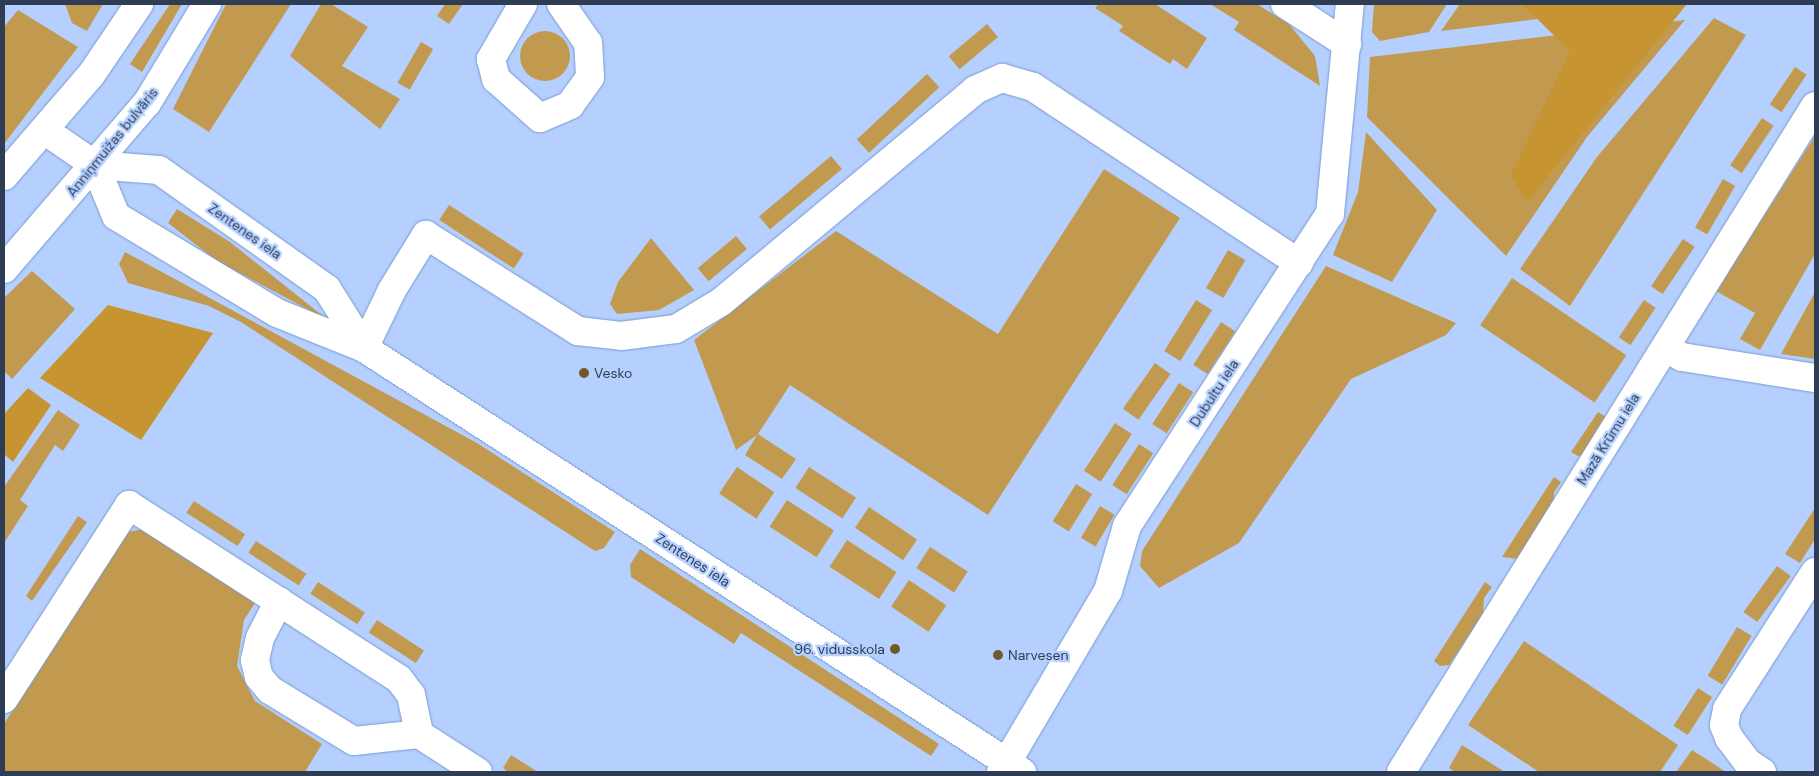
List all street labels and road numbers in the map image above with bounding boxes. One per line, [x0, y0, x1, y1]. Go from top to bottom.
street label: Anniņmuižas bulvāris [63, 84, 161, 200]
street label: Zentenes iela [205, 200, 285, 262]
street label: Dubultu iela [1186, 356, 1242, 430]
street label: Mazā Krūmu iela [1573, 390, 1643, 488]
street label: Zentenes iela [653, 530, 733, 590]

